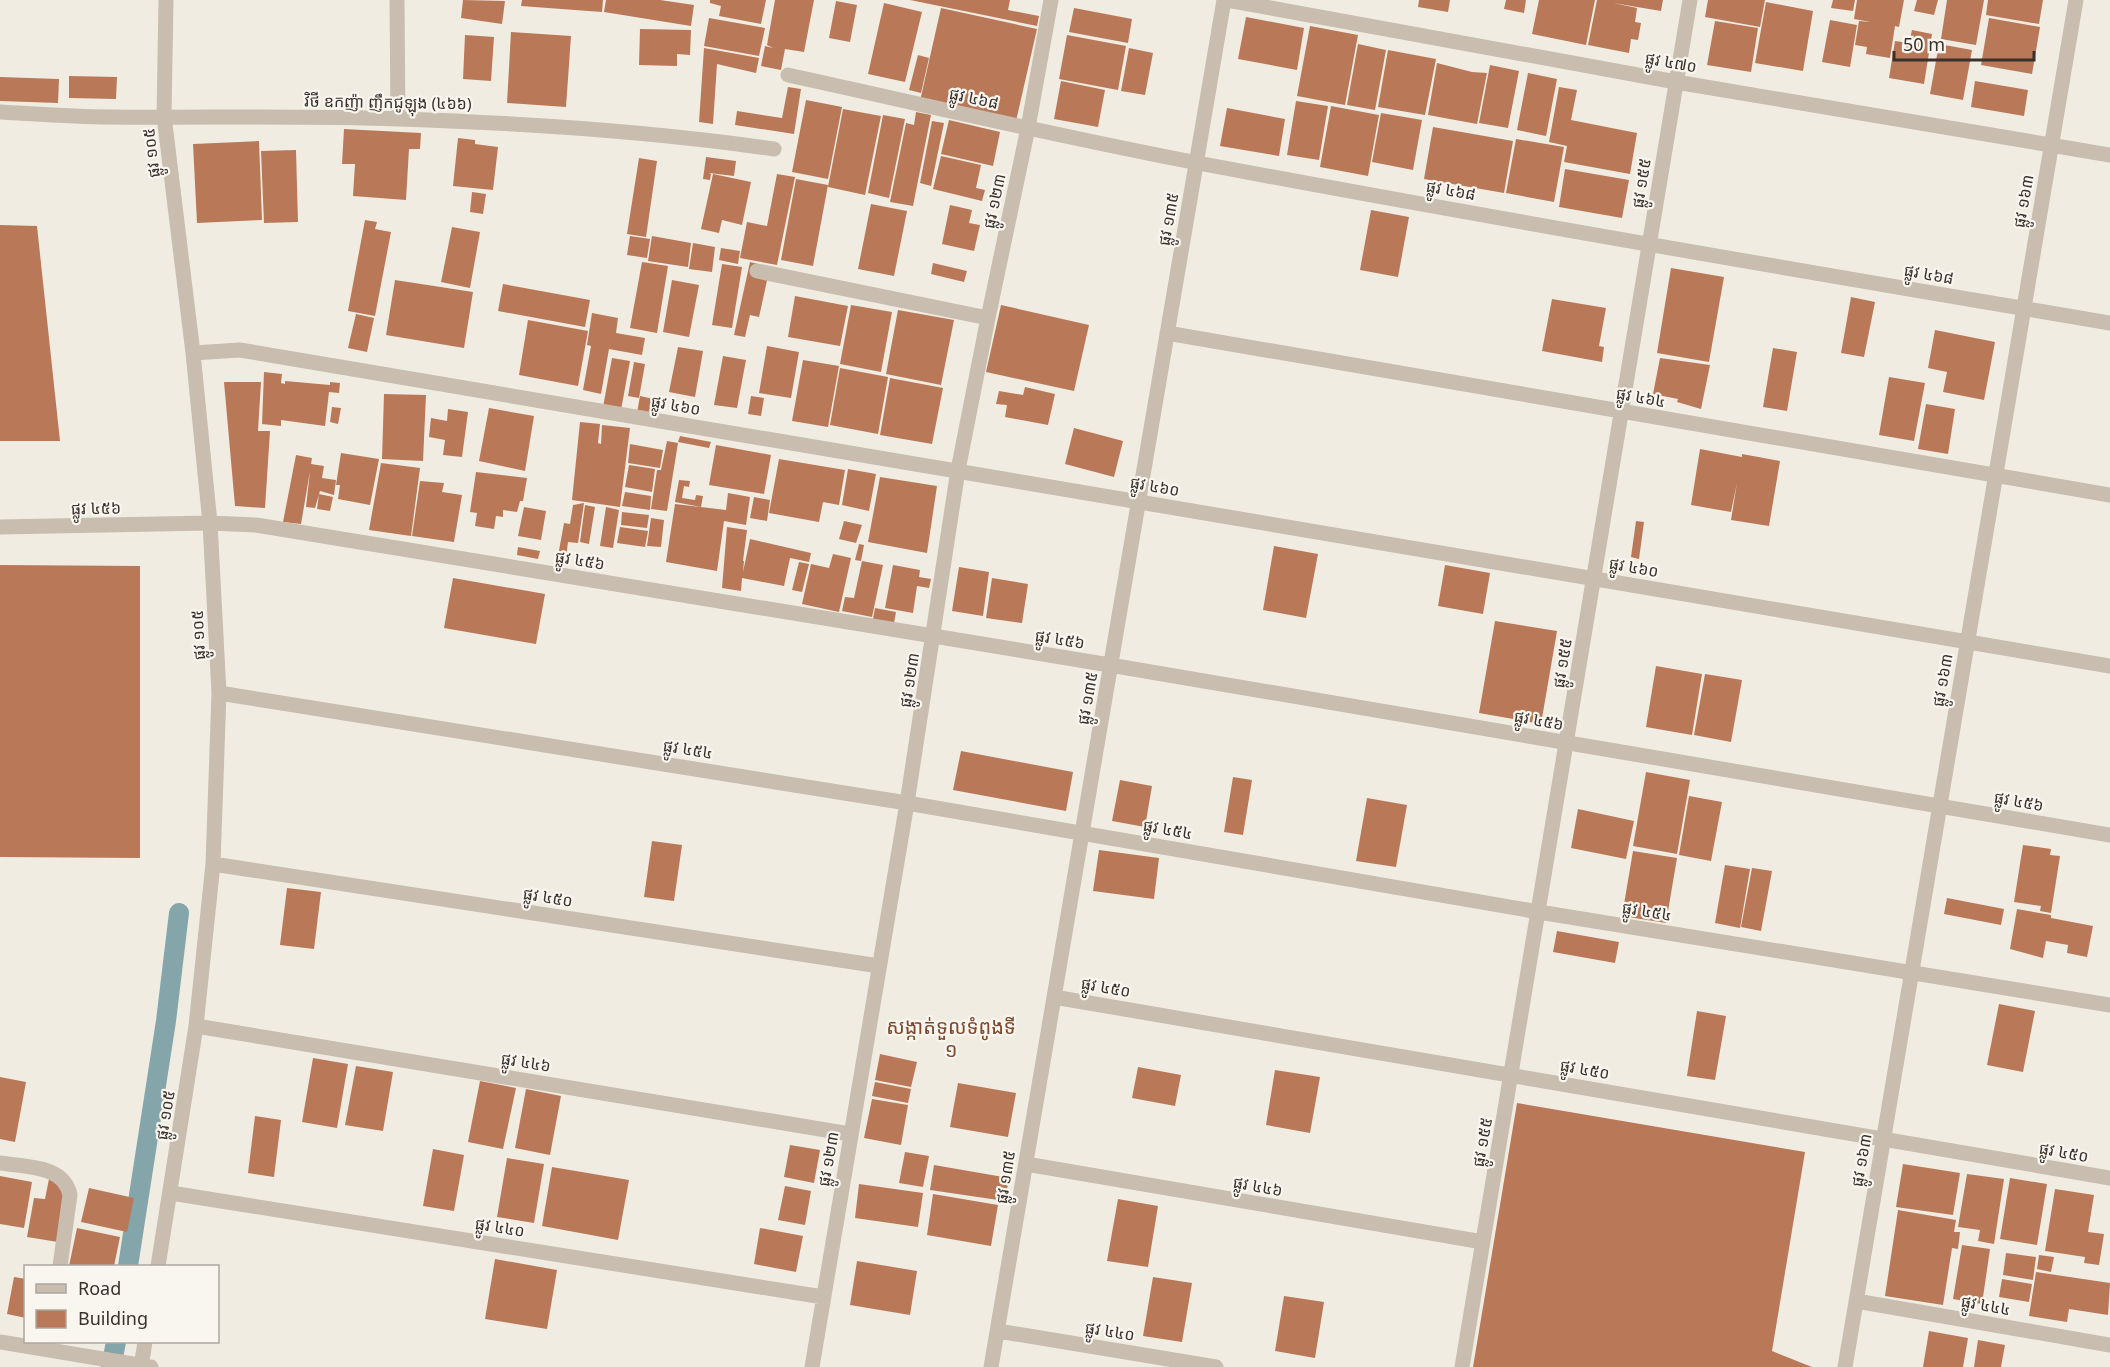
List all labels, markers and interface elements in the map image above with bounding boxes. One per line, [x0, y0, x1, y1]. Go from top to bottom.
scale bar [1894, 24, 2034, 62]
text: 50 m [1903, 32, 1945, 56]
street label: ផ្លូវ ៤៧០ [1643, 47, 1699, 81]
street label: ផ្លូវ ៤៦៨ [946, 82, 1001, 118]
street label: វិថី ឧកញ៉ា ញឹកជូឡុង (៤៦៦) [303, 90, 472, 119]
street label: ផ្លូវ ១០៥ [137, 126, 169, 179]
street label: ផ្លូវ ១៥៥ [1626, 157, 1659, 210]
street label: ផ្លូវ ១២៣ [977, 172, 1014, 231]
street label: ផ្លូវ ១៦៣ [2008, 173, 2042, 230]
street label: ផ្លូវ ៤៦៨ [1424, 175, 1478, 209]
street label: ផ្លូវ ១៣៥ [1153, 191, 1187, 248]
street label: ផ្លូវ ៤៦៨ [1902, 259, 1956, 293]
street label: ផ្លូវ ៤៦៤ [1614, 382, 1668, 416]
street label: ផ្លូវ ៤៦០ [649, 390, 703, 424]
street label: ផ្លូវ ៤៦០ [1128, 471, 1182, 505]
street label: ផ្លូវ ៤៥៦ [71, 497, 121, 523]
street label: ផ្លូវ ៤៥៦ [553, 545, 606, 578]
street label: ផ្លូវ ៤៦០ [1607, 552, 1661, 586]
street label: ផ្លូវ ១០៥ [186, 609, 214, 661]
street label: ផ្លូវ ៤៥៦ [1033, 624, 1086, 657]
street label: ផ្លូវ ១៥៥ [1547, 637, 1580, 690]
street label: ផ្លូវ ១២៣ [894, 651, 928, 710]
street label: ផ្លូវ ១៦៣ [1927, 652, 1961, 709]
street label: ផ្លូវ ១៣៥ [1072, 670, 1106, 727]
street label: ផ្លូវ ៤៥៦ [1512, 705, 1566, 739]
street label: ផ្លូវ ៤៥៤ [661, 734, 714, 767]
street label: ផ្លូវ ៤៥៦ [1992, 786, 2046, 820]
street label: ផ្លូវ ៤៥៤ [1141, 814, 1195, 848]
street label: ផ្លូវ ៤៥០ [521, 882, 574, 915]
street label: ផ្លូវ ៤៥៤ [1620, 896, 1673, 929]
street label: ផ្លូវ ៤៥០ [1079, 972, 1133, 1006]
district label: សង្កាត់ទួលទំពូងទី ១ [886, 1013, 1016, 1063]
street label: ផ្លូវ ៤៤៦ [499, 1047, 552, 1080]
street label: ផ្លូវ ៤៥០ [1558, 1054, 1612, 1088]
street label: ផ្លូវ ១០៥ [150, 1089, 183, 1142]
street label: ផ្លូវ ១៥៥ [1467, 1115, 1501, 1169]
street label: ផ្លូវ ១២៣ [812, 1130, 847, 1189]
street label: ផ្លូវ ១៦៣ [1846, 1132, 1880, 1189]
street label: ផ្លូវ ៤៥០ [2037, 1137, 2091, 1171]
street label: ផ្លូវ ១៣៥ [990, 1149, 1024, 1206]
street label: ផ្លូវ ៤៤៦ [1231, 1171, 1285, 1205]
street label: ផ្លូវ ៤៤០ [473, 1212, 526, 1245]
legend [24, 1265, 219, 1343]
text: Road [78, 1276, 121, 1300]
street label: ផ្លូវ ៤៤៤ [1959, 1290, 2013, 1324]
text: Building [78, 1306, 148, 1330]
street label: ផ្លូវ ៤៤០ [1083, 1316, 1136, 1349]

